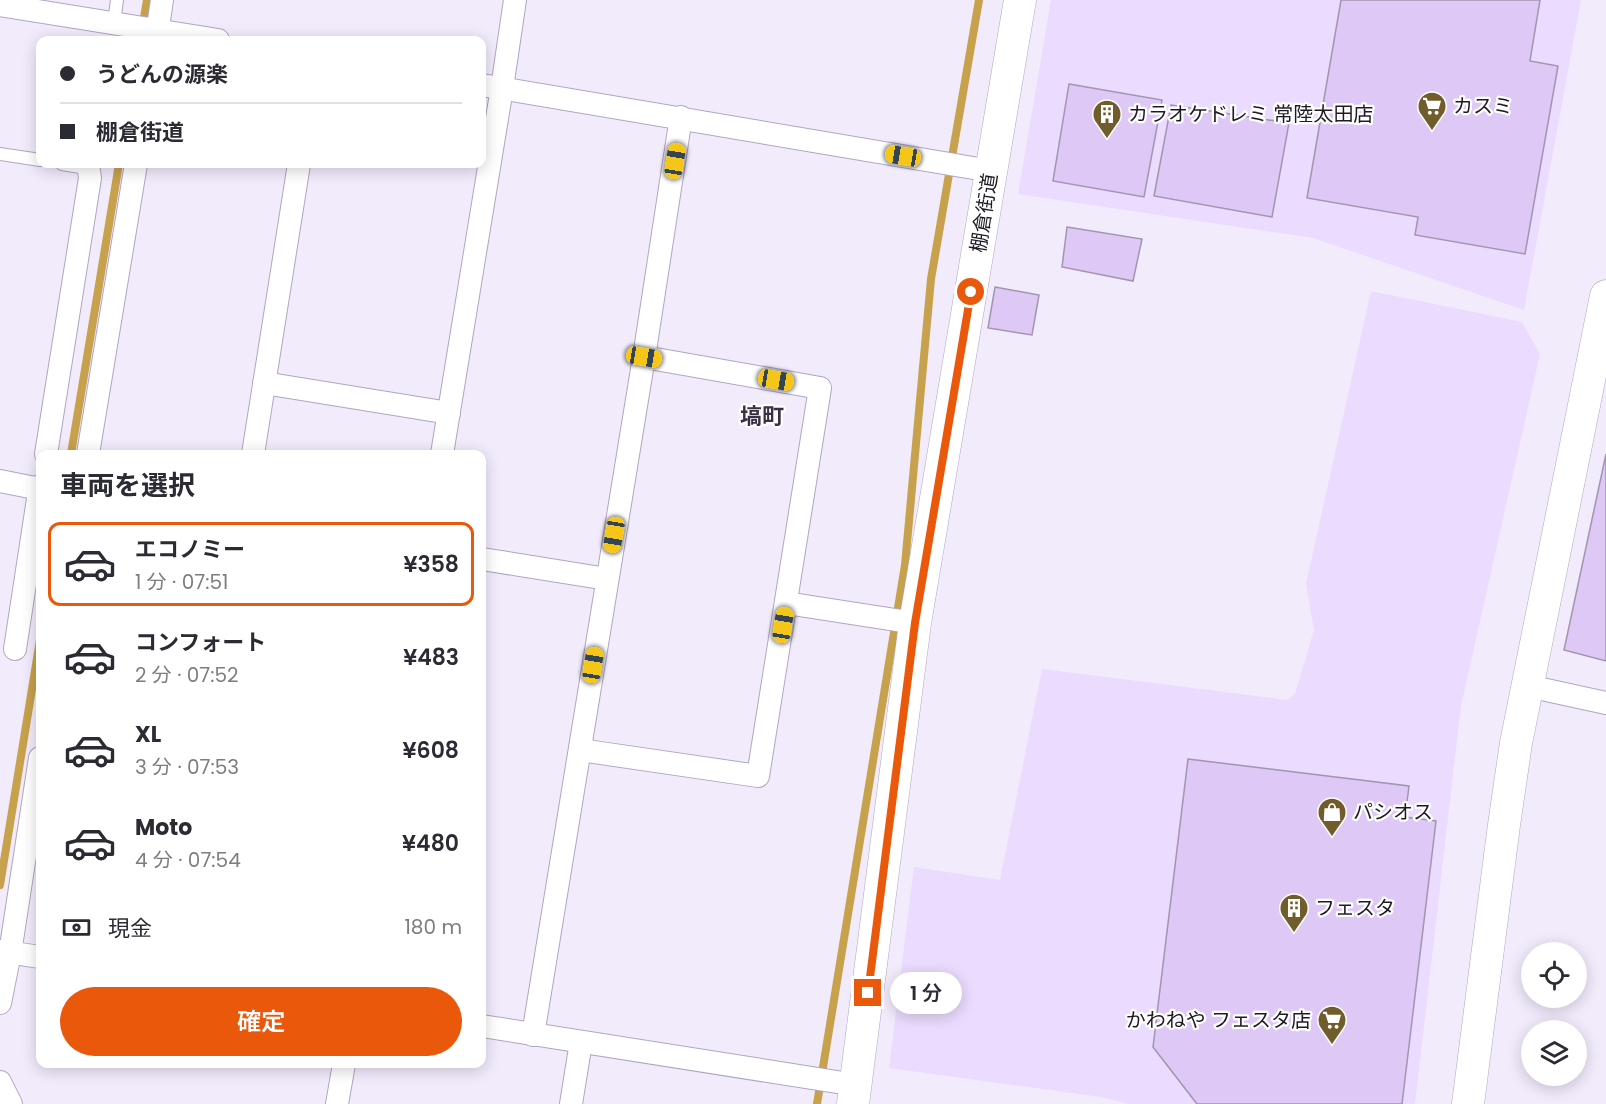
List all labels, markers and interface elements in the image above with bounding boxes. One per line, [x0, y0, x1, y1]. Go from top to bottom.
text: うどんの源楽 [96, 59, 228, 90]
supermarket icon: カスミ [1416, 90, 1448, 132]
place label: カスミ [1453, 92, 1513, 120]
building icon: カラオケドレミ 常陸太田店 [1091, 98, 1123, 140]
place label: カラオケドレミ 常陸太田店 [1128, 100, 1373, 128]
text: 棚倉街道 [96, 117, 184, 148]
car [663, 142, 687, 180]
car [884, 144, 922, 168]
street label: 棚倉街道 [964, 171, 1004, 255]
route start [957, 278, 984, 305]
car [625, 345, 663, 369]
car [757, 368, 795, 392]
district label: 塙町 [740, 401, 784, 432]
text: 車両を選択 [60, 467, 195, 504]
car [602, 516, 626, 554]
text: エコノミー [135, 534, 245, 565]
icon: car [63, 537, 117, 591]
text: ¥358 [404, 549, 459, 580]
text: 1 分 · 07:51 [135, 568, 228, 596]
car [771, 606, 795, 644]
text: コンフォート [135, 627, 266, 658]
icon: car [63, 630, 117, 684]
text: ¥483 [403, 642, 459, 673]
car [581, 646, 605, 684]
text: 2 分 · 07:52 [135, 661, 239, 689]
text: XL [135, 719, 161, 750]
icon: car [63, 723, 117, 777]
text: ¥608 [403, 735, 459, 766]
text: 3 分 · 07:53 [135, 753, 239, 781]
shop icon: パシオス [1316, 796, 1348, 838]
place label: パシオス [1353, 798, 1433, 826]
text: Moto [135, 812, 192, 843]
icon: car [63, 816, 117, 870]
text: ¥480 [402, 828, 459, 859]
text: 4 分 · 07:54 [135, 846, 241, 874]
building icon: フェスタ [1278, 892, 1310, 934]
place label: フェスタ [1315, 894, 1395, 922]
icon: cash [60, 911, 93, 944]
text: 現金 [108, 913, 152, 944]
text: 180 m [404, 913, 462, 941]
map controls [1521, 942, 1587, 1086]
button: locate [1521, 942, 1587, 1008]
callout: 1 分 [889, 972, 961, 1014]
route end [854, 979, 881, 1006]
text: 1 分 [910, 979, 942, 1007]
button: 確定 [60, 987, 462, 1056]
supermarket icon: かわねや フェスタ店 [1316, 1004, 1348, 1046]
place label: かわねや フェスタ店 [1126, 1006, 1311, 1034]
button: layers [1521, 1020, 1587, 1086]

